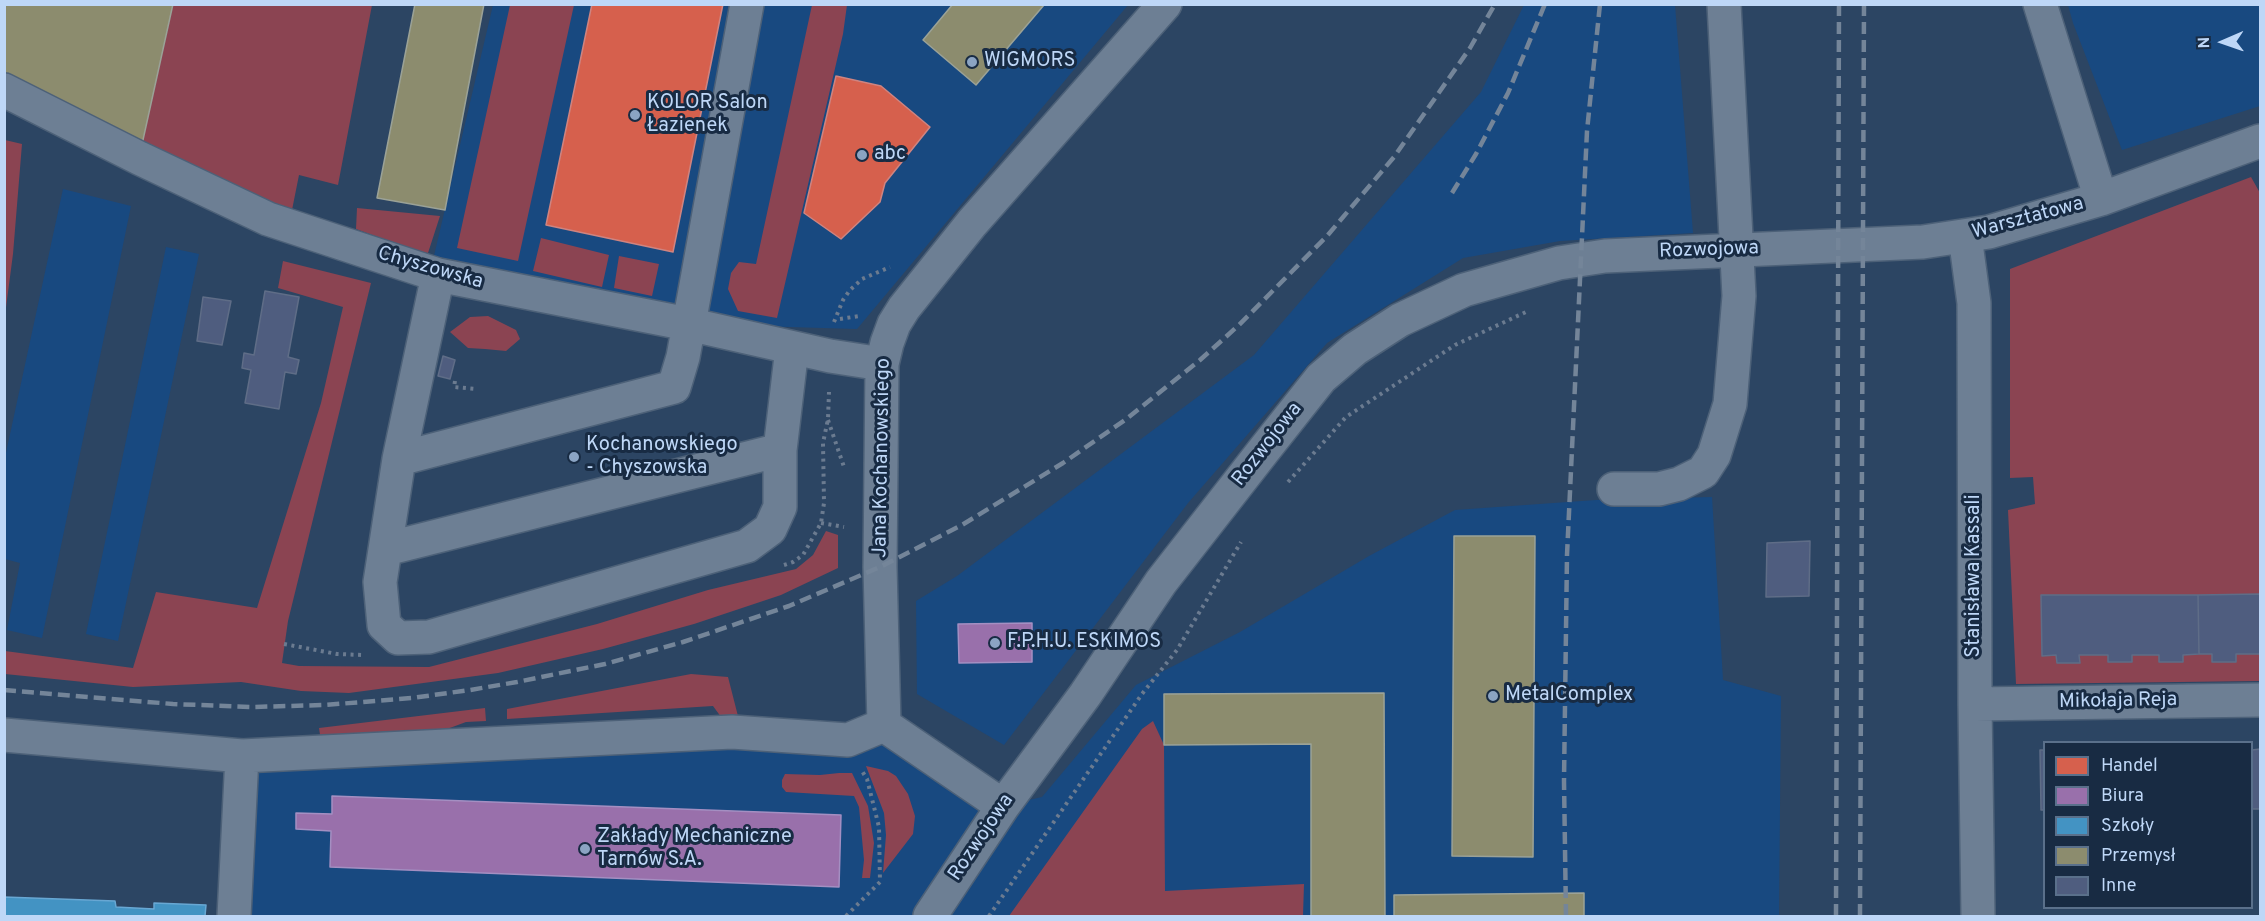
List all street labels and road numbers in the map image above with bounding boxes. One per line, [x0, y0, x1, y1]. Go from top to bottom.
street label: Warsztatowa [1970, 193, 2086, 245]
street label: Rozwojowa [1659, 237, 1759, 265]
street label: Chyszowska [374, 242, 486, 296]
street label: Jana Kochanowskiego [869, 358, 897, 558]
street label: Rozwojowa [1228, 398, 1308, 492]
street label: Stanisława Kassali [1963, 494, 1987, 658]
street label: Mikołaja Reja [2059, 689, 2177, 715]
street label: Rozwojowa [944, 790, 1020, 886]

